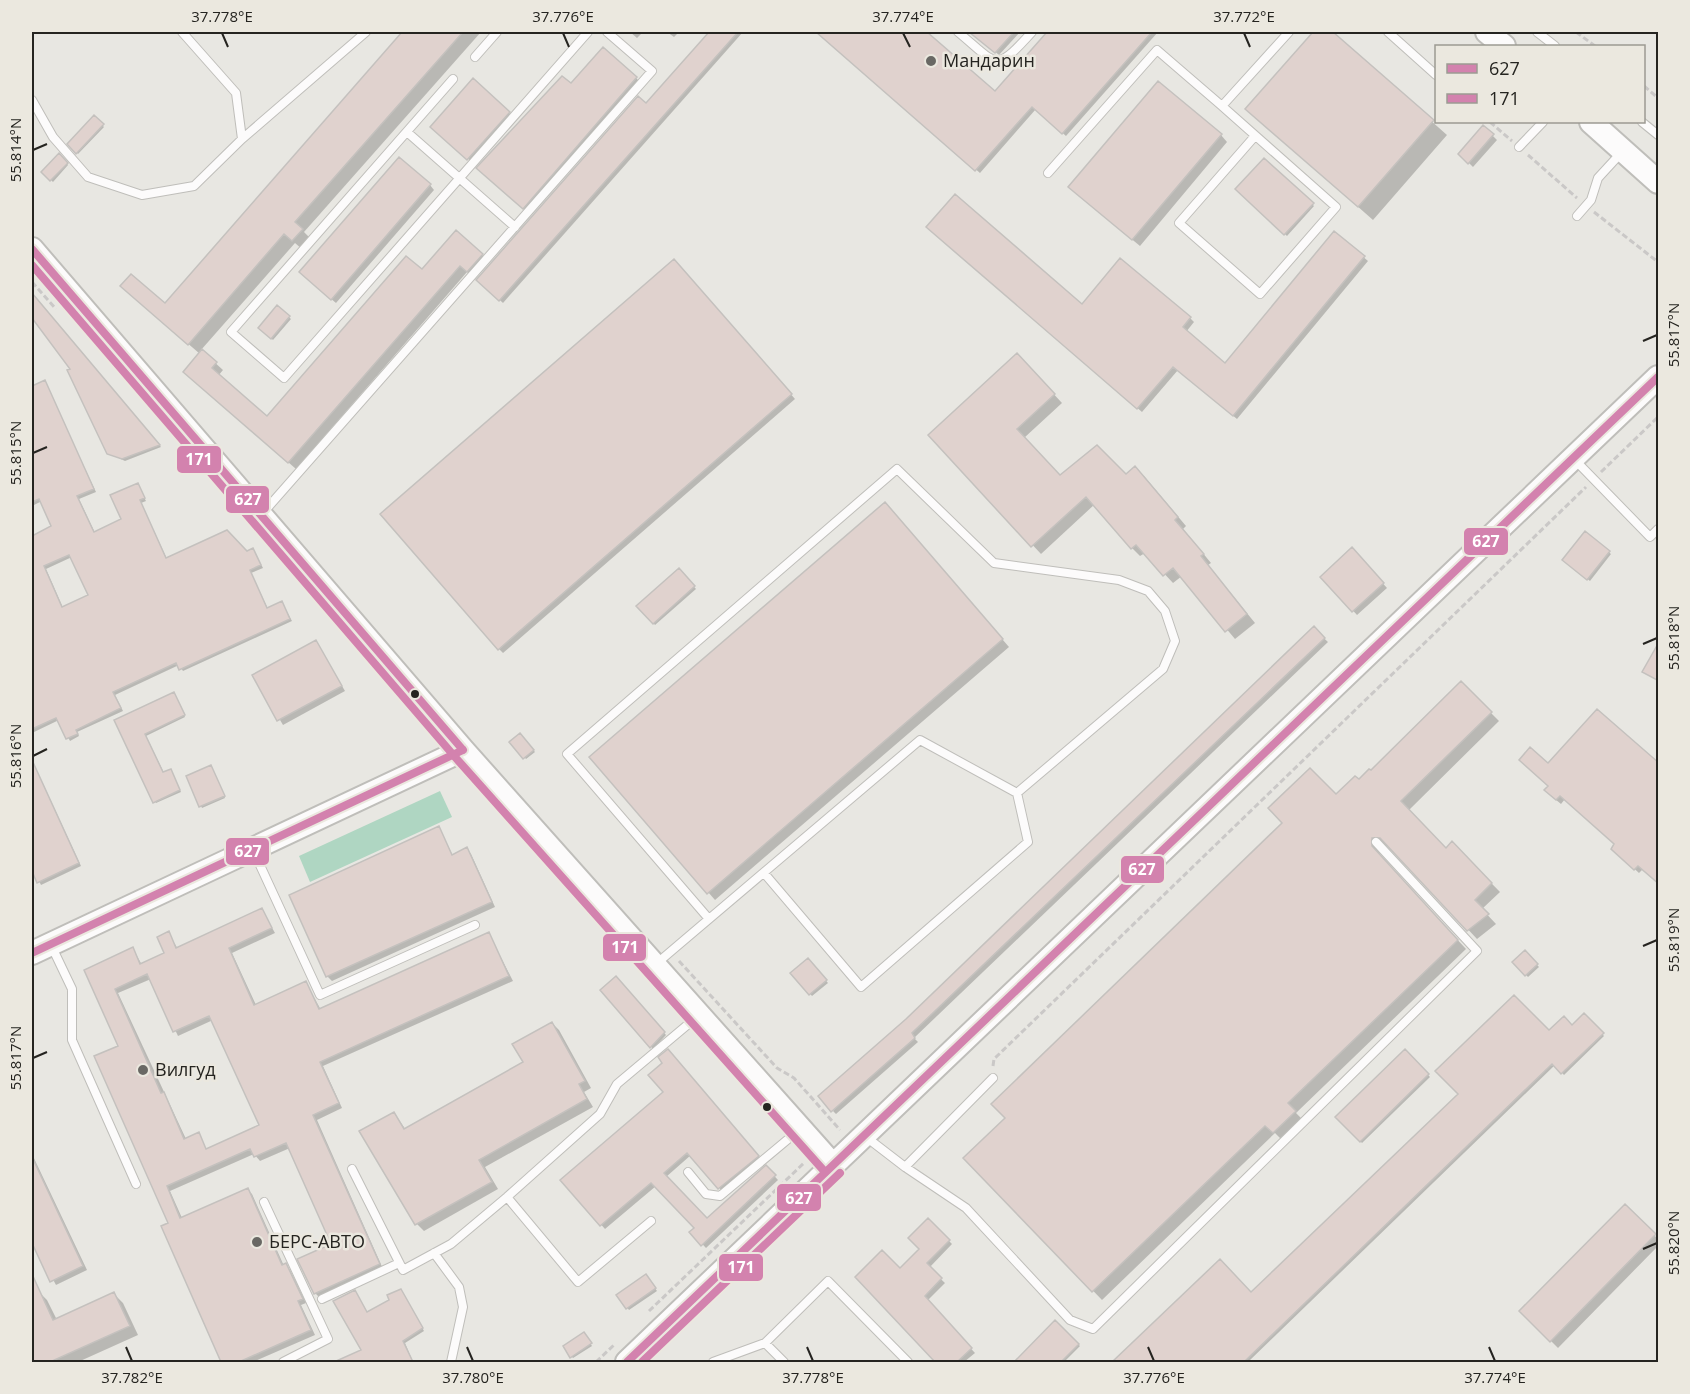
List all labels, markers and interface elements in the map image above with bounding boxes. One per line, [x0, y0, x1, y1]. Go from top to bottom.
text: 37.778°E [191, 6, 253, 26]
text: 37.776°E [532, 6, 594, 26]
text: 37.774°E [872, 6, 934, 26]
text: 37.772°E [1213, 6, 1275, 26]
legend [1435, 45, 1645, 123]
place label: Мандарин [943, 48, 1035, 72]
marker: Мандарин [924, 54, 938, 68]
text: 627 [1489, 56, 1520, 80]
text: 171 [1489, 86, 1520, 110]
text: 55.814°N [5, 118, 25, 182]
text: 55.817°N [1663, 303, 1683, 367]
text: 55.815°N [5, 421, 25, 485]
line badge: 171 [176, 445, 222, 474]
text: 171 [185, 448, 213, 470]
line badge: 627 [225, 485, 270, 514]
text: 627 [234, 488, 262, 510]
line badge: 627 [1463, 527, 1509, 556]
text: 627 [1472, 530, 1500, 552]
text: 55.818°N [1663, 606, 1683, 670]
unlabelled marker [409, 688, 421, 700]
text: 55.816°N [5, 724, 25, 788]
line badge: 627 [225, 837, 270, 866]
text: 627 [234, 840, 262, 862]
line badge: 627 [1120, 855, 1165, 884]
text: 627 [1128, 858, 1156, 880]
text: 55.819°N [1663, 908, 1683, 972]
line badge: 171 [602, 933, 647, 962]
text: 171 [611, 936, 639, 958]
text: 55.817°N [5, 1026, 25, 1090]
place label: Вилгуд [155, 1057, 216, 1081]
marker: Вилгуд [136, 1063, 150, 1077]
unlabelled marker [761, 1101, 773, 1113]
line badge: 627 [776, 1183, 822, 1212]
text: 627 [785, 1187, 813, 1209]
text: 55.820°N [1663, 1211, 1683, 1275]
place label: БЕРС-АВТО [269, 1229, 365, 1253]
marker: БЕРС-АВТО [250, 1235, 264, 1249]
line badge: 171 [718, 1253, 764, 1282]
text: 171 [727, 1256, 755, 1278]
text: 37.782°E [101, 1367, 163, 1387]
text: 37.780°E [442, 1367, 504, 1387]
text: 37.778°E [782, 1367, 844, 1387]
text: 37.776°E [1123, 1367, 1185, 1387]
text: 37.774°E [1464, 1367, 1526, 1387]

